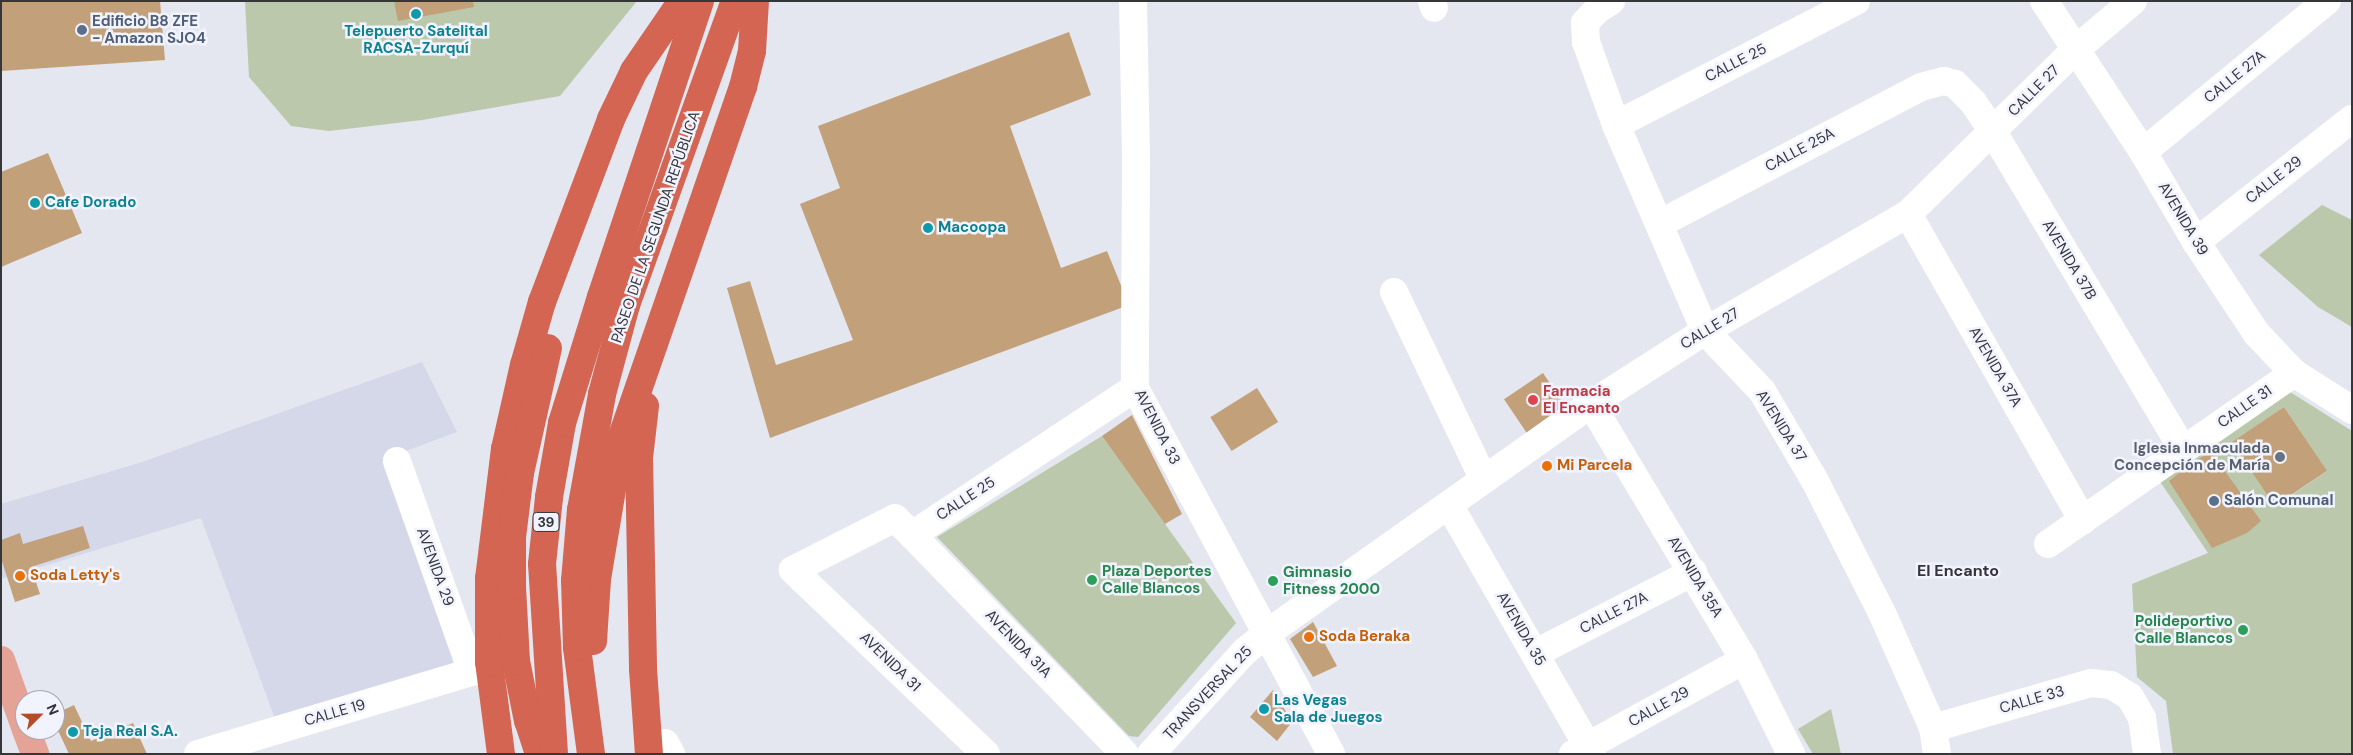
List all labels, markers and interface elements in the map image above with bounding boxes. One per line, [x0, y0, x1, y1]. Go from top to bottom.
marker: Telepuerto Satelital RACSA-Zurquí [410, 8, 422, 20]
place label: Edificio B8 ZFE - Amazon SJO4 [92, 12, 206, 47]
place label: Telepuerto Satelital RACSA-Zurquí [344, 22, 488, 57]
marker: Edificio B8 ZFE - Amazon SJO4 [76, 24, 88, 36]
street label: CALLE 25 [1702, 40, 1770, 86]
street label: CALLE 27A [2201, 47, 2269, 107]
street label: CALLE 27 [2005, 62, 2063, 120]
street label: PASEO DE LA SEGUNDA REPÚBLICA [608, 109, 704, 345]
street label: CALLE 25A [1762, 124, 1838, 176]
street label: CALLE 29 [2242, 152, 2306, 208]
street label: AVENIDA 39 [2154, 179, 2212, 259]
place label: Cafe Dorado [45, 194, 136, 212]
marker: Cafe Dorado [29, 197, 41, 209]
street label: AVENIDA 37B [2038, 217, 2100, 303]
place label: Macoopa [938, 219, 1006, 237]
marker: Macoopa [922, 222, 934, 234]
street label: CALLE 27 [1677, 305, 1743, 353]
street label: AVENIDA 37A [1965, 324, 2025, 410]
place label: Farmacia El Encanto [1543, 382, 1620, 417]
street label: CALLE 31 [2214, 382, 2276, 432]
street label: AVENIDA 33 [1130, 386, 1184, 468]
street label: AVENIDA 37 [1752, 387, 1810, 465]
marker: Farmacia El Encanto [1527, 394, 1539, 406]
place label: Iglesia Inmaculada Concepción de María [2114, 439, 2270, 474]
marker: Iglesia Inmaculada Concepción de María [2274, 451, 2286, 463]
place label: Mi Parcela [1557, 457, 1632, 475]
marker: Mi Parcela [1541, 460, 1553, 472]
street label: CALLE 25 [933, 473, 999, 525]
place label: Salón Comunal [2224, 492, 2333, 510]
marker: Salón Comunal [2208, 495, 2220, 507]
road number: 39 [532, 511, 560, 534]
street label: AVENIDA 29 [412, 525, 458, 609]
street label: AVENIDA 35A [1664, 533, 1726, 621]
district label: El Encanto [1917, 561, 1999, 581]
place label: Plaza Deportes Calle Blancos [1102, 562, 1212, 597]
place label: Gimnasio Fitness 2000 [1283, 563, 1380, 598]
place label: Soda Letty's [30, 567, 120, 585]
marker: Soda Letty's [14, 570, 26, 582]
marker: Plaza Deportes Calle Blancos [1086, 574, 1098, 586]
marker: Gimnasio Fitness 2000 [1267, 575, 1279, 587]
street label: CALLE 27A [1577, 588, 1651, 638]
street label: AVENIDA 35 [1493, 589, 1549, 669]
street label: AVENIDA 31A [981, 606, 1055, 682]
place label: Polideportivo Calle Blancos [2135, 612, 2233, 647]
marker: Polideportivo Calle Blancos [2237, 624, 2249, 636]
place label: Soda Beraka [1319, 628, 1410, 646]
street label: AVENIDA 31 [856, 629, 924, 695]
marker: Soda Beraka [1303, 631, 1315, 643]
street label: TRANSVERSAL 25 [1160, 642, 1256, 744]
street label: CALLE 33 [1998, 682, 2066, 718]
street label: CALLE 29 [1625, 683, 1693, 731]
north arrow [15, 690, 65, 740]
place label: Las Vegas Sala de Juegos [1274, 691, 1383, 726]
street label: CALLE 19 [302, 696, 368, 730]
text: N [43, 701, 63, 718]
marker: Las Vegas Sala de Juegos [1258, 703, 1270, 715]
place label: Teja Real S.A. [83, 723, 178, 741]
marker: Teja Real S.A. [67, 726, 79, 738]

